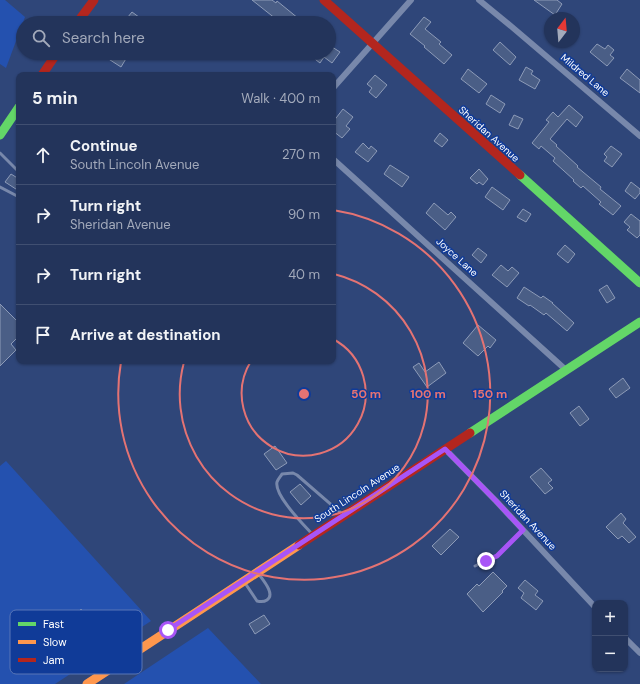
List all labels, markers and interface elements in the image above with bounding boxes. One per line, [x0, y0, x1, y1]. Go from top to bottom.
north arrow [544, 12, 580, 48]
search box [16, 16, 336, 60]
icon: search [30, 27, 52, 49]
text: Search here [62, 28, 145, 48]
street label: Mildred Lane [558, 51, 612, 99]
text: 5 min [32, 87, 78, 109]
text: Walk · 400 m [241, 90, 320, 107]
street label: Sheridan Avenue [456, 103, 522, 165]
text: Continue [70, 136, 138, 156]
icon: ahead [32, 144, 54, 166]
text: 270 m [282, 146, 320, 163]
text: South Lincoln Avenue [70, 156, 199, 173]
text: Turn right [70, 196, 141, 216]
icon: right [32, 204, 54, 226]
text: 90 m [288, 206, 320, 223]
text: Sheridan Avenue [70, 216, 171, 233]
street label: Joyce Lane [433, 235, 481, 279]
icon: right [32, 264, 54, 286]
text: Turn right [70, 265, 141, 285]
text: 40 m [288, 266, 320, 283]
icon: arrive [32, 324, 54, 346]
text: Arrive at destination [70, 325, 221, 345]
text: 50 m [351, 386, 381, 402]
text: 100 m [410, 386, 446, 402]
text: 150 m [473, 386, 507, 402]
centre of rings [297, 387, 311, 401]
street label: South Lincoln Avenue [312, 460, 403, 526]
street label: Sheridan Avenue [497, 487, 559, 553]
route end [477, 552, 495, 570]
map controls [592, 600, 628, 672]
button: + [592, 600, 628, 636]
legend [10, 610, 142, 674]
text: Fast [43, 617, 64, 631]
route start [159, 621, 177, 639]
text: Slow [43, 635, 67, 649]
button: − [592, 636, 628, 672]
text: Jam [43, 653, 64, 667]

